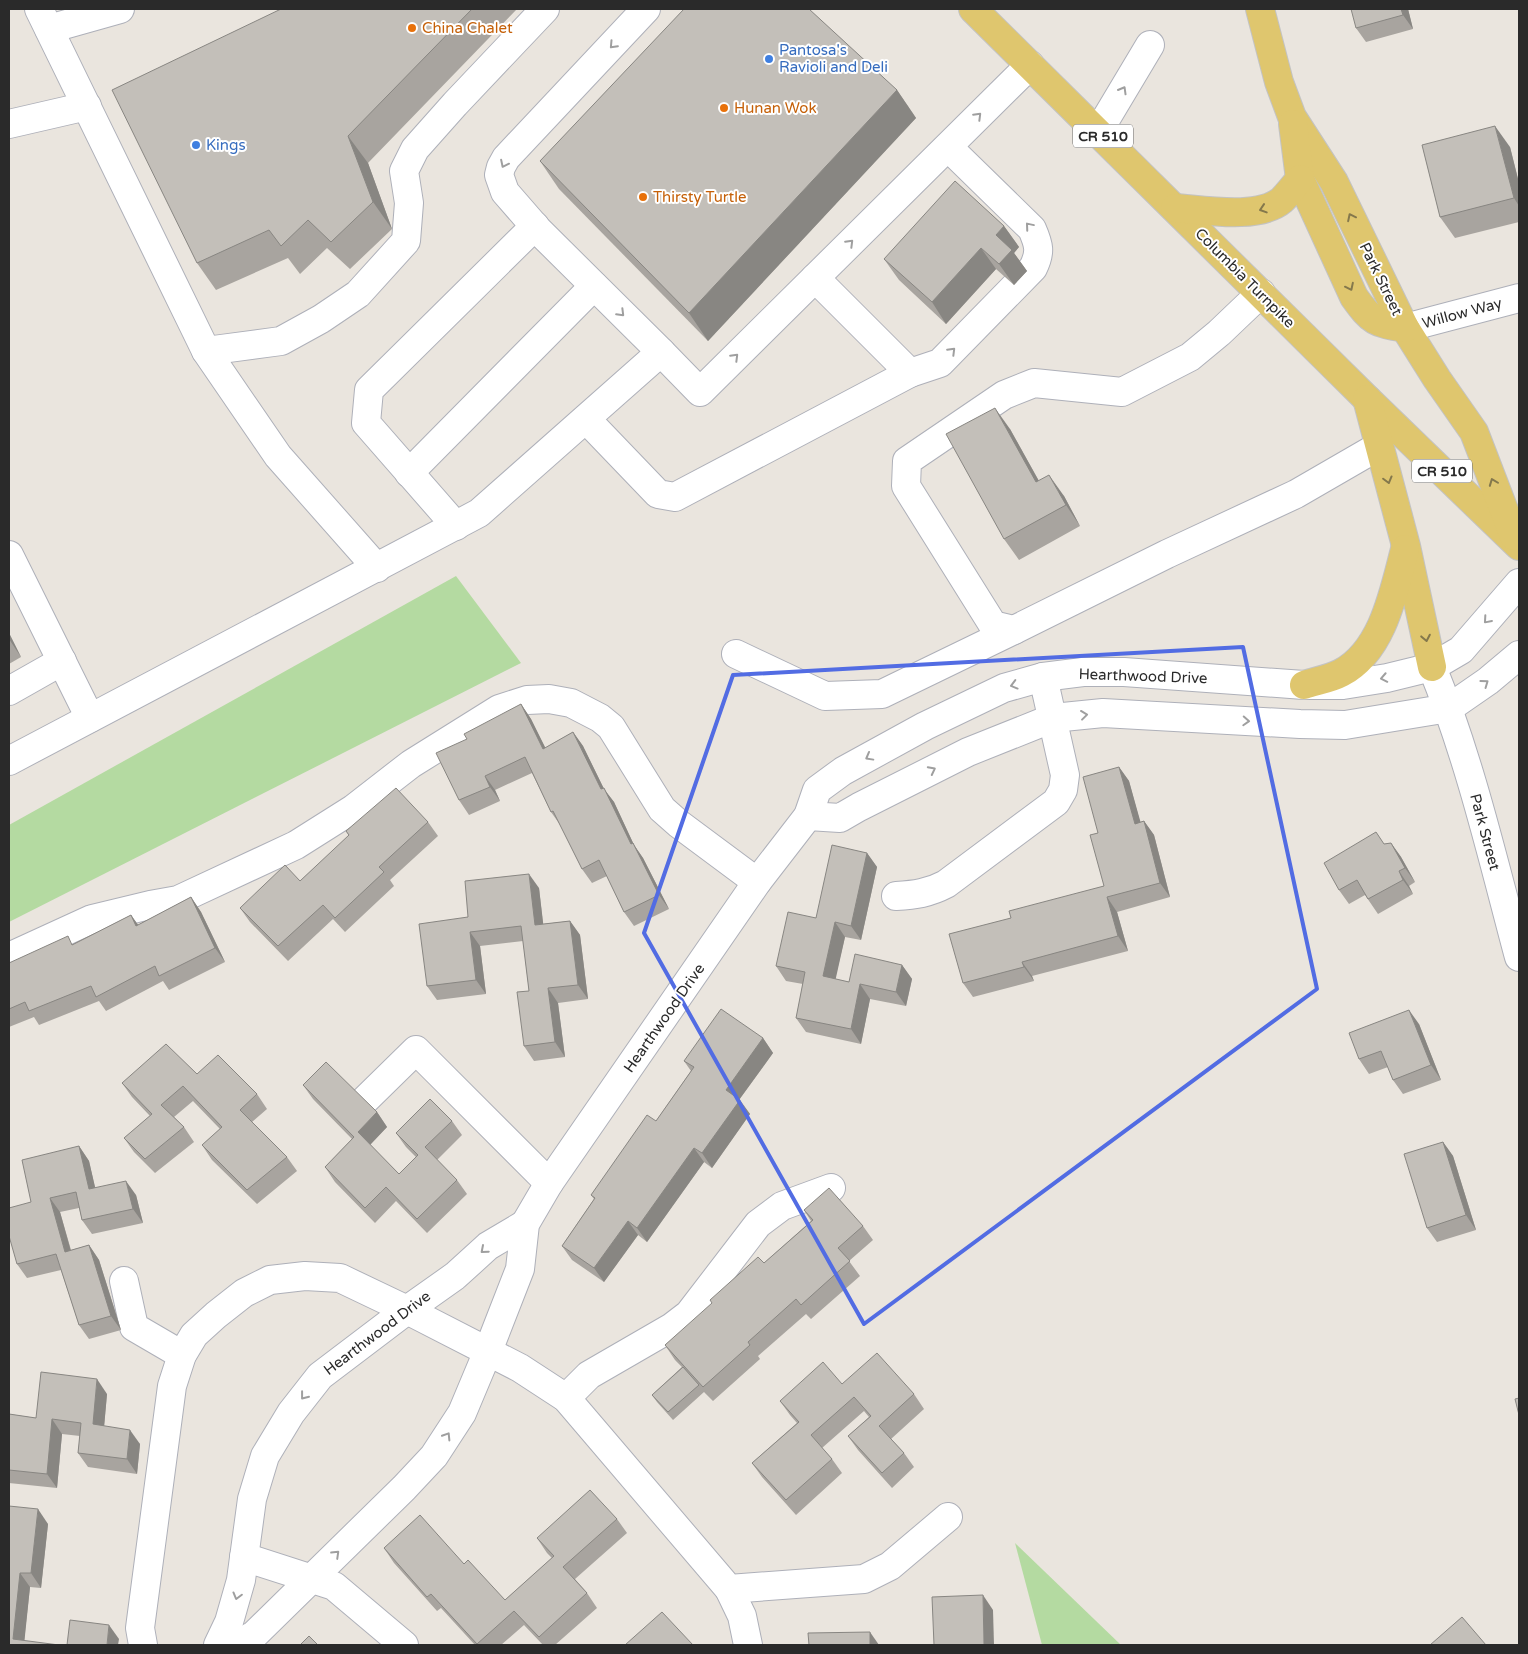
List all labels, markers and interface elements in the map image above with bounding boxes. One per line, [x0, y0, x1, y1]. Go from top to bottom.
place label: China Chalet [422, 19, 513, 37]
marker: China Chalet [406, 22, 418, 34]
one-way arrow [610, 39, 619, 48]
place label: Pantosa's Ravioli and Deli [779, 41, 888, 76]
marker: Pantosa's Ravioli and Deli [763, 53, 775, 65]
one-way arrow [1117, 87, 1127, 96]
place label: Hunan Wok [734, 99, 817, 117]
marker: Hunan Wok [718, 102, 730, 114]
one-way arrow [972, 113, 981, 122]
road number: CR 510 [1073, 124, 1133, 148]
place label: Kings [206, 136, 246, 154]
marker: Kings [190, 139, 202, 151]
one-way arrow [499, 159, 510, 168]
place label: Thirsty Turtle [653, 188, 746, 206]
marker: Thirsty Turtle [637, 191, 649, 203]
one-way arrow [1259, 203, 1268, 213]
one-way arrow [1347, 213, 1357, 222]
one-way arrow [1025, 223, 1034, 232]
street label: Columbia Turnpike [1191, 224, 1299, 332]
one-way arrow [845, 240, 854, 249]
street label: Park Street [1356, 240, 1406, 319]
one-way arrow [1343, 282, 1354, 291]
street label: Willow Way [1420, 294, 1504, 332]
one-way arrow [615, 307, 624, 316]
one-way arrow [946, 348, 955, 357]
one-way arrow [729, 354, 738, 363]
road number: CR 510 [1412, 460, 1472, 482]
one-way arrow [1383, 475, 1393, 483]
one-way arrow [1489, 478, 1499, 487]
one-way arrow [1484, 614, 1493, 623]
one-way arrow [1420, 633, 1431, 642]
street label: Hearthwood Drive [1078, 665, 1208, 687]
one-way arrow [1380, 673, 1389, 683]
one-way arrow [1010, 679, 1019, 690]
one-way arrow [1479, 680, 1489, 689]
one-way arrow [1080, 710, 1088, 721]
one-way arrow [1242, 715, 1250, 726]
one-way arrow [865, 750, 874, 760]
one-way arrow [927, 766, 936, 776]
street label: Park Street [1466, 792, 1504, 873]
street label: Hearthwood Drive [620, 960, 708, 1076]
one-way arrow [481, 1245, 490, 1253]
street label: Hearthwood Drive [320, 1287, 434, 1379]
one-way arrow [301, 1390, 310, 1400]
one-way arrow [441, 1432, 450, 1441]
one-way arrow [331, 1551, 340, 1560]
one-way arrow [232, 1591, 242, 1600]

